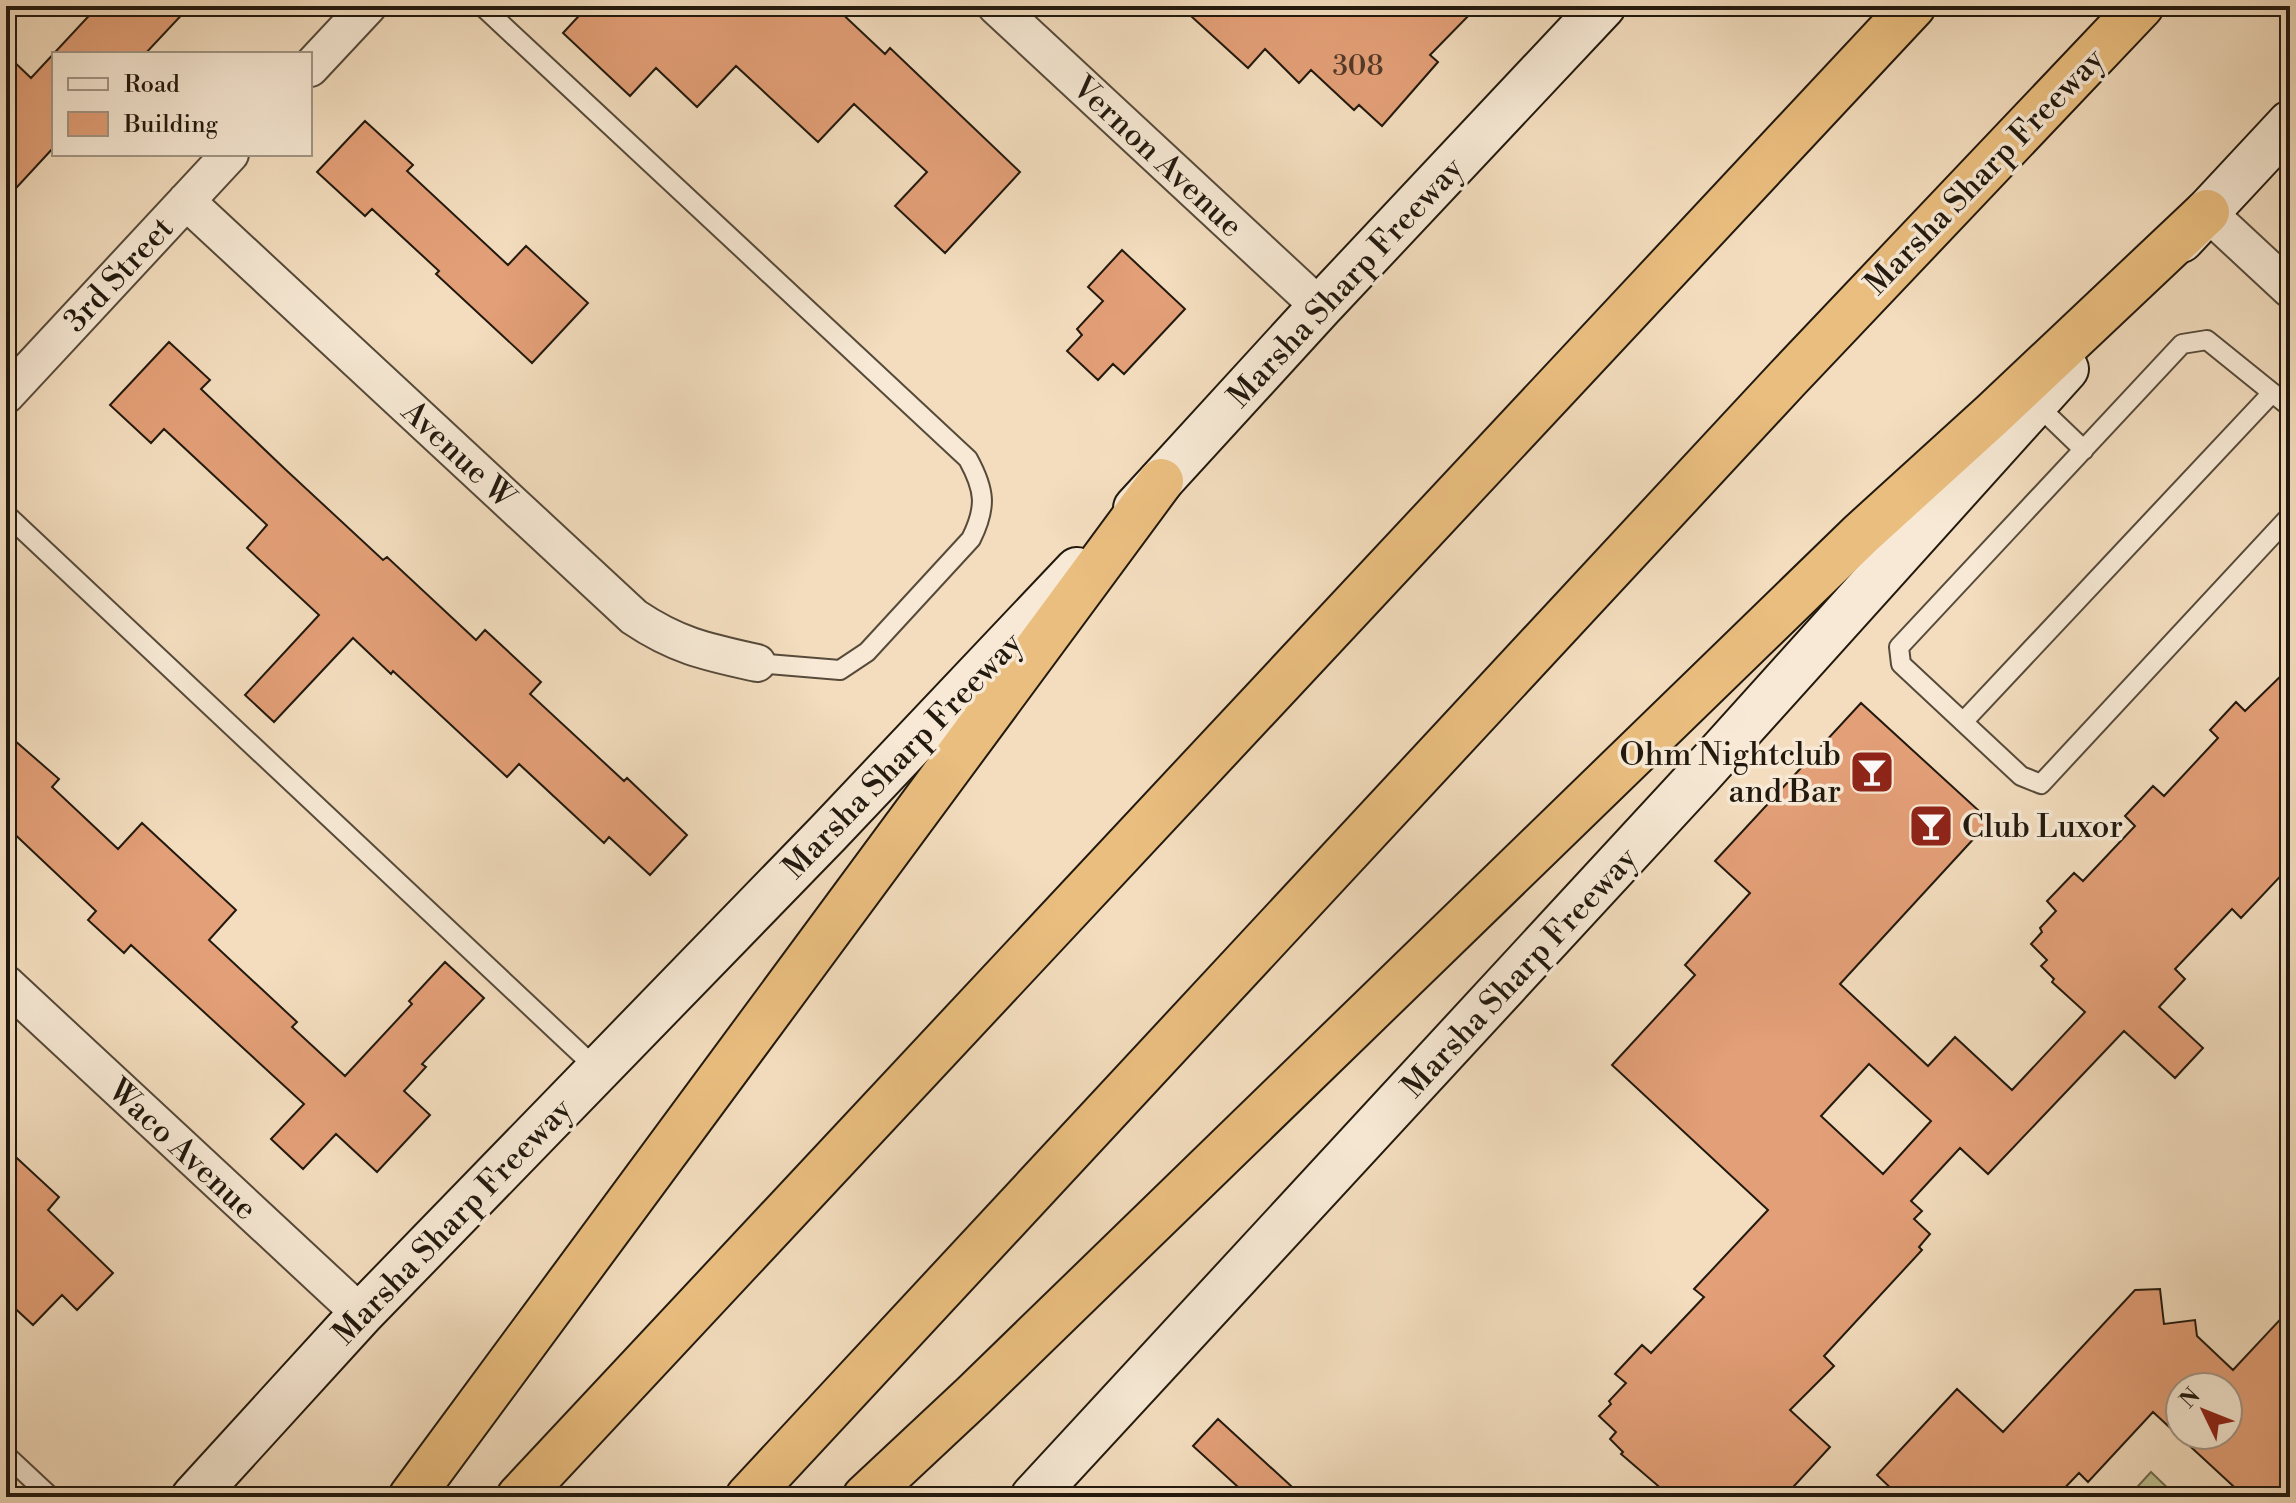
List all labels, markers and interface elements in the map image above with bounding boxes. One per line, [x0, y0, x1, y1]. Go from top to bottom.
street label: Marsha Sharp Freeway [1856, 40, 2113, 304]
house number: 308 [1332, 49, 1384, 84]
legend [52, 52, 312, 156]
street label: Vernon Avenue [1063, 67, 1251, 246]
text: Road [124, 70, 180, 100]
text: Building [123, 110, 218, 140]
street label: Marsha Sharp Freeway [1219, 149, 1472, 416]
street label: 3rd Street [55, 209, 182, 341]
street label: Avenue W [392, 391, 524, 518]
street label: Marsha Sharp Freeway [774, 624, 1031, 888]
place label: Ohm Nightclub and Bar [1619, 735, 1841, 812]
bar icon: Ohm Nightclub and Bar [1848, 748, 1896, 796]
bar icon: Club Luxor [1907, 802, 1955, 850]
place label: Club Luxor [1962, 807, 2123, 847]
street label: Marsha Sharp Freeway [1393, 839, 1646, 1106]
street label: Waco Avenue [99, 1070, 265, 1229]
street label: Marsha Sharp Freeway [324, 1090, 581, 1354]
north arrow [2164, 1371, 2244, 1451]
text: N [2175, 1382, 2207, 1414]

